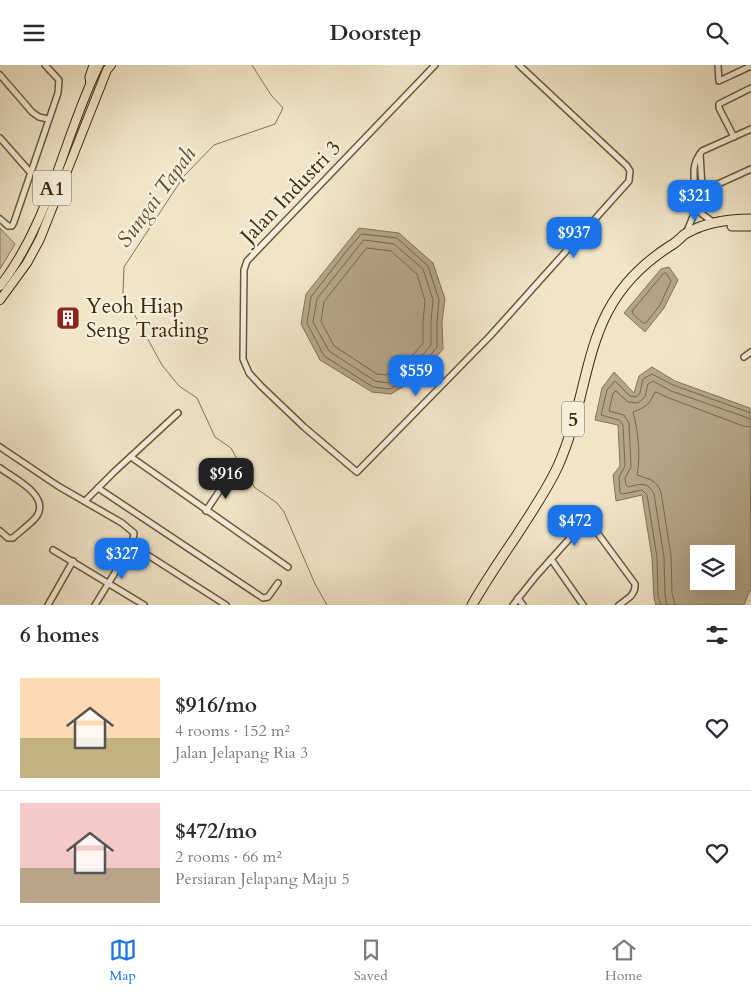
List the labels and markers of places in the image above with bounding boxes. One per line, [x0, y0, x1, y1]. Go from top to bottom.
pin: $321 [665, 179, 725, 222]
pin: $937 [544, 217, 604, 259]
place label: Yeoh Hiap Seng Trading [86, 292, 209, 345]
building icon: Yeoh Hiap Seng Trading [55, 305, 81, 331]
pin: $559 [386, 355, 446, 397]
pin: $916 [196, 457, 256, 500]
pin: $472 [545, 505, 605, 547]
pin: $327 [92, 537, 152, 580]

